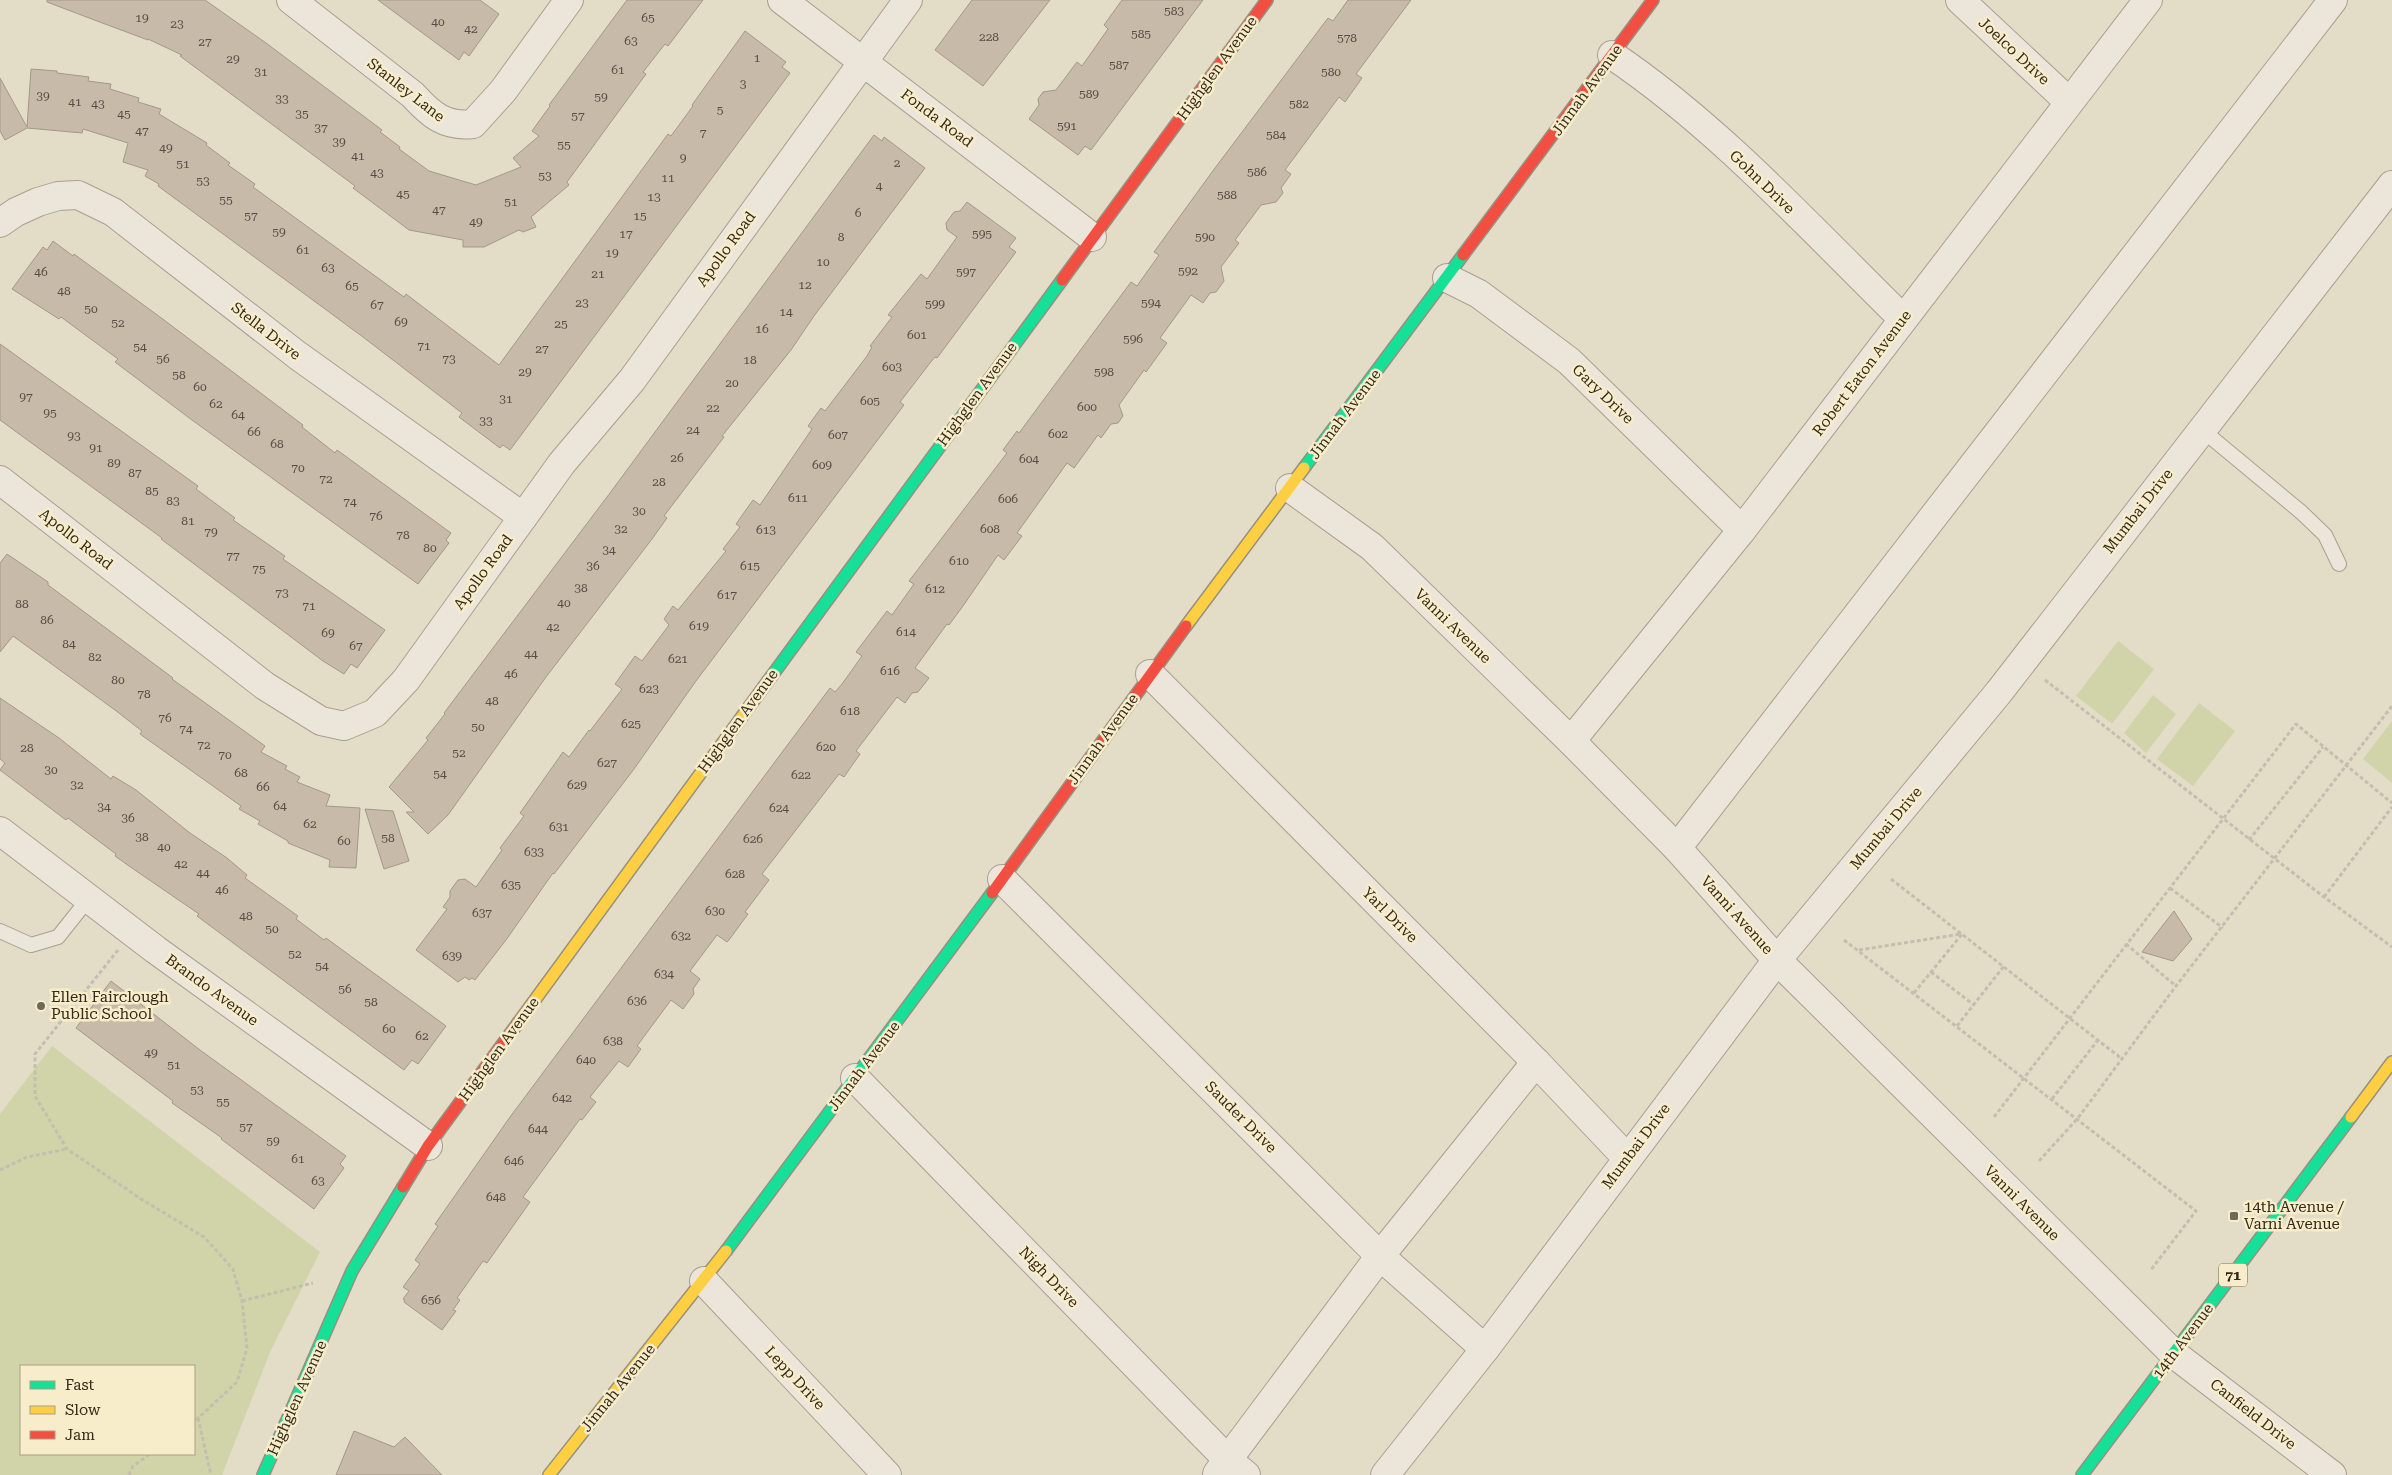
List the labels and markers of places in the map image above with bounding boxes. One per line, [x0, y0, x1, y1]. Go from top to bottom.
place label: Ellen Fairclough Public School [51, 988, 169, 1023]
marker: Ellen Fairclough Public School [35, 1000, 47, 1012]
place label: 14th Avenue / Varni Avenue [2244, 1198, 2344, 1233]
marker: 14th Avenue / Varni Avenue [2228, 1210, 2240, 1222]

